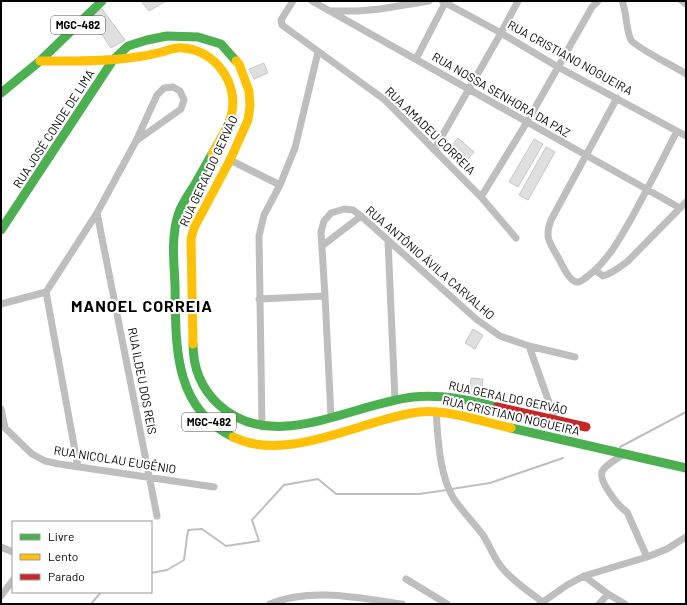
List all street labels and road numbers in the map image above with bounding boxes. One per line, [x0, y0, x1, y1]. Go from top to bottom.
road number: MGC-482 [51, 16, 105, 34]
street label: RUA CRISTIANO NOGUEIRA [506, 17, 635, 97]
street label: RUA NOSSA SENHORA DA PAZ [430, 49, 573, 139]
street label: RUA JOSÉ CONDE DE LIMA [10, 67, 97, 190]
street label: RUA AMADEU CORREIA [383, 84, 479, 177]
street label: RUA GERALDO GERVÃO [176, 113, 240, 228]
street label: RUA ANTÔNIO ÁVILA CARVALHO [363, 203, 498, 322]
street label: RUA ILDEU DOS REIS [126, 326, 160, 435]
street label: RUA GERALDO GERVÃO [448, 378, 569, 416]
street label: RUA CRISTIANO NOGUEIRA [441, 392, 581, 438]
road number: MGC-482 [182, 413, 236, 431]
street label: RUA NICOLAU EUGÊNIO [53, 442, 177, 476]

